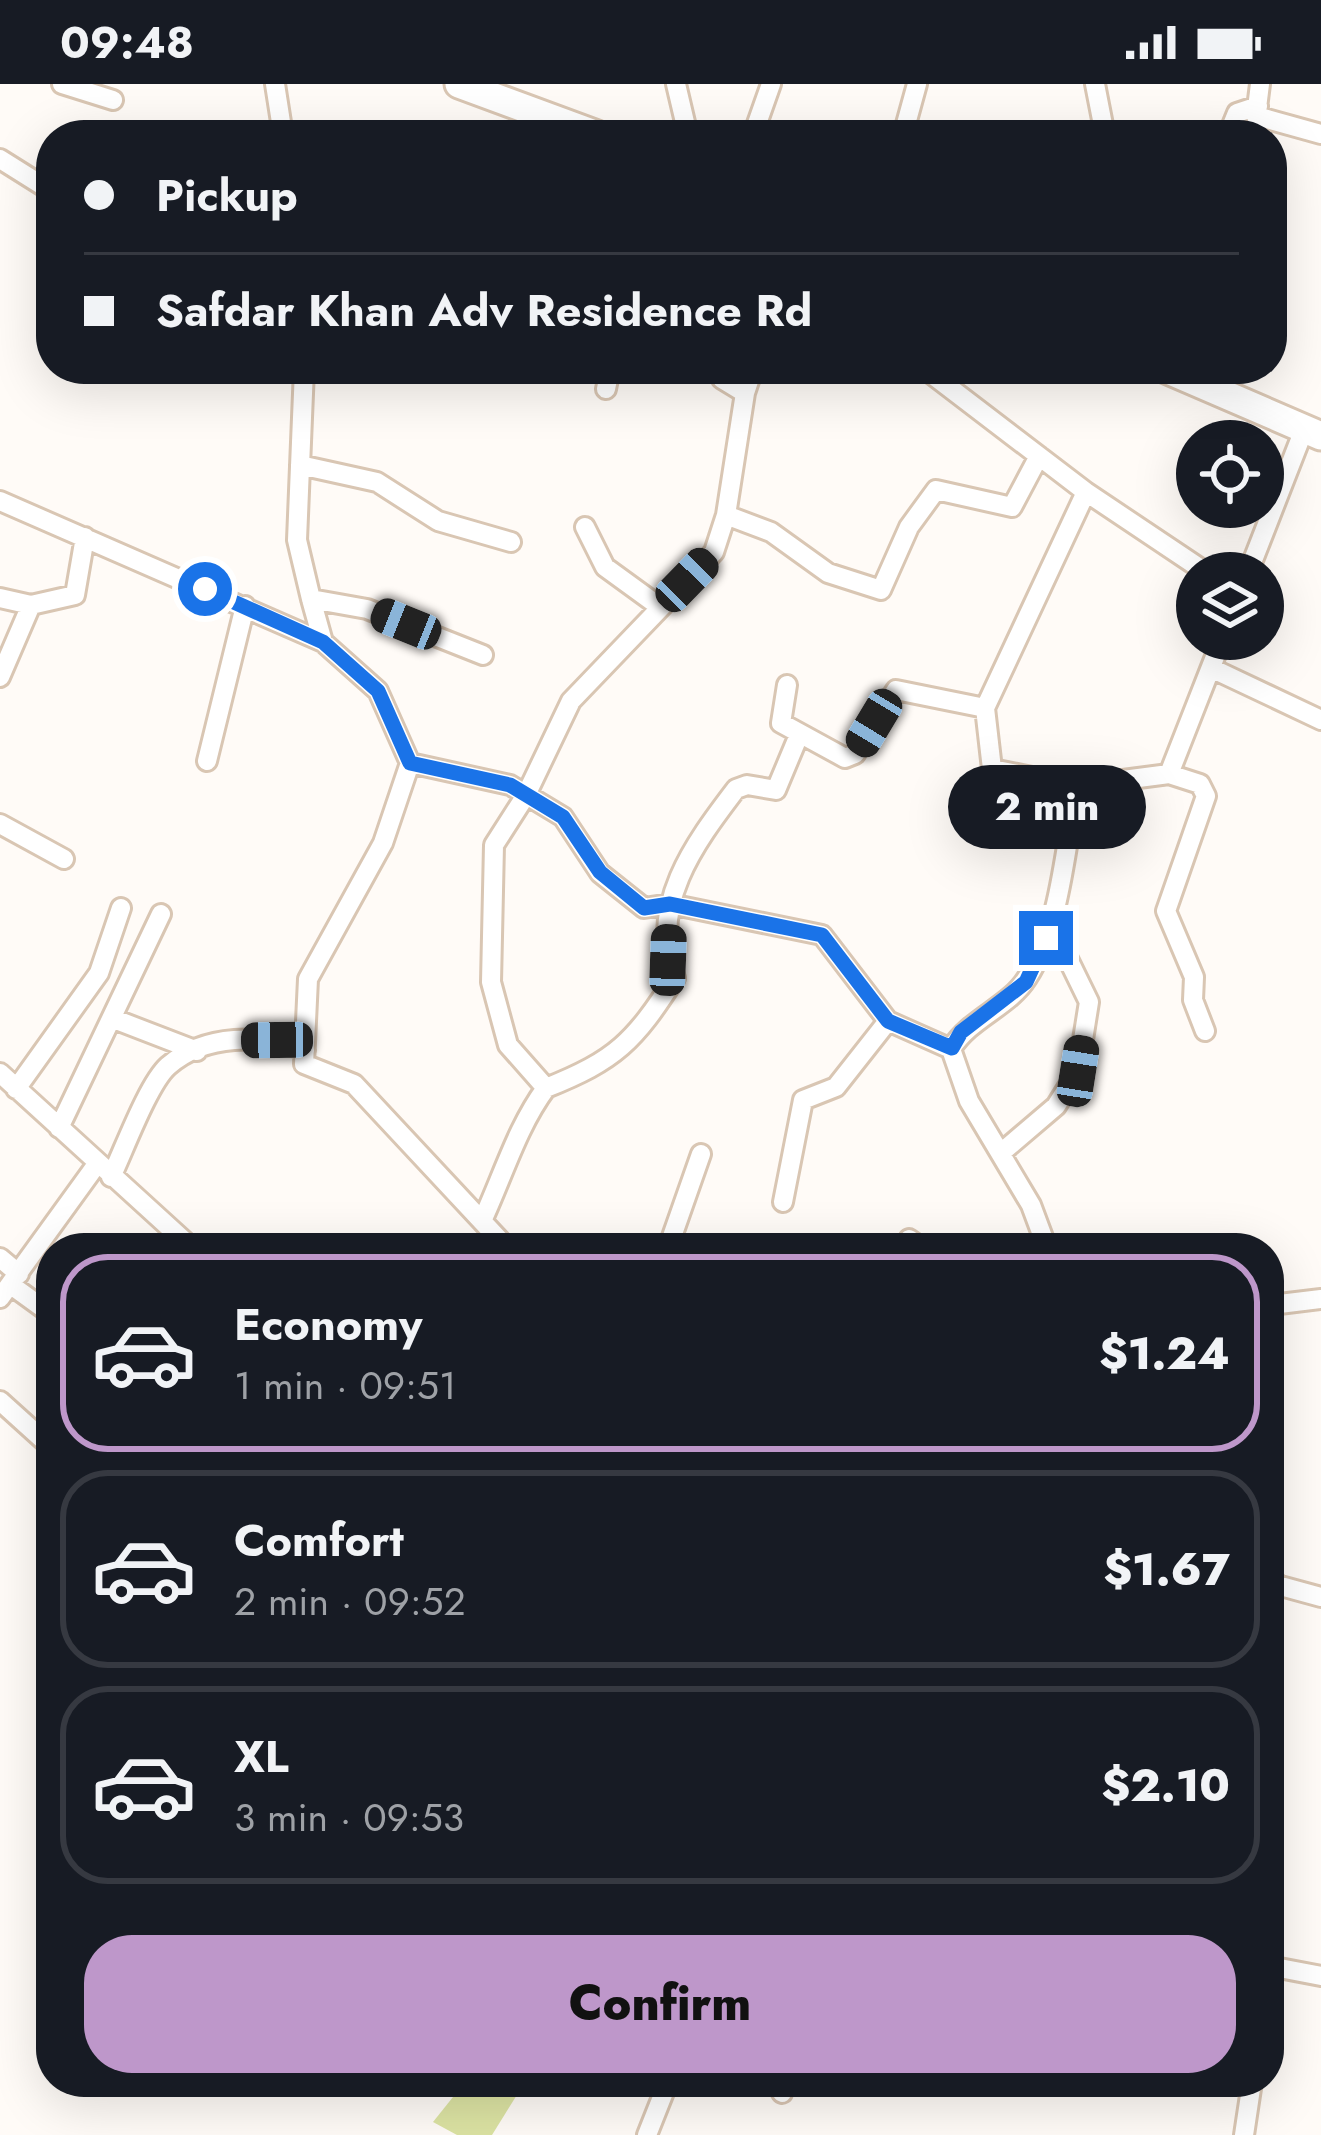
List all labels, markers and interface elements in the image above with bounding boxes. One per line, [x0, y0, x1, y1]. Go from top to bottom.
text: 09:48 [60, 10, 194, 75]
text: Pickup [156, 163, 298, 228]
text: Safdar Khan Adv Residence Rd [156, 278, 812, 343]
map controls [1176, 420, 1284, 660]
button: locate [1176, 420, 1284, 528]
car [649, 542, 725, 618]
button: layers [1176, 552, 1284, 660]
route start [178, 562, 232, 616]
car [366, 594, 446, 654]
car [840, 683, 908, 763]
callout: 2 min [947, 764, 1145, 848]
text: 2 min [995, 778, 1099, 835]
route end [1019, 911, 1073, 965]
car [649, 923, 687, 997]
car [241, 1021, 313, 1059]
car [1055, 1033, 1101, 1109]
text: Economy [234, 1292, 422, 1357]
icon: car [90, 1299, 198, 1407]
text: $1.24 [1099, 1321, 1230, 1386]
text: 1 min · 09:51 [234, 1357, 457, 1414]
text: Comfort [234, 1508, 404, 1573]
icon: car [90, 1515, 198, 1623]
text: $1.67 [1103, 1537, 1230, 1602]
text: 2 min · 09:52 [234, 1573, 466, 1630]
text: XL [234, 1724, 289, 1789]
icon: car [90, 1731, 198, 1839]
text: $2.10 [1102, 1753, 1230, 1818]
text: 3 min · 09:53 [234, 1789, 464, 1846]
button: Confirm [84, 1935, 1236, 2073]

